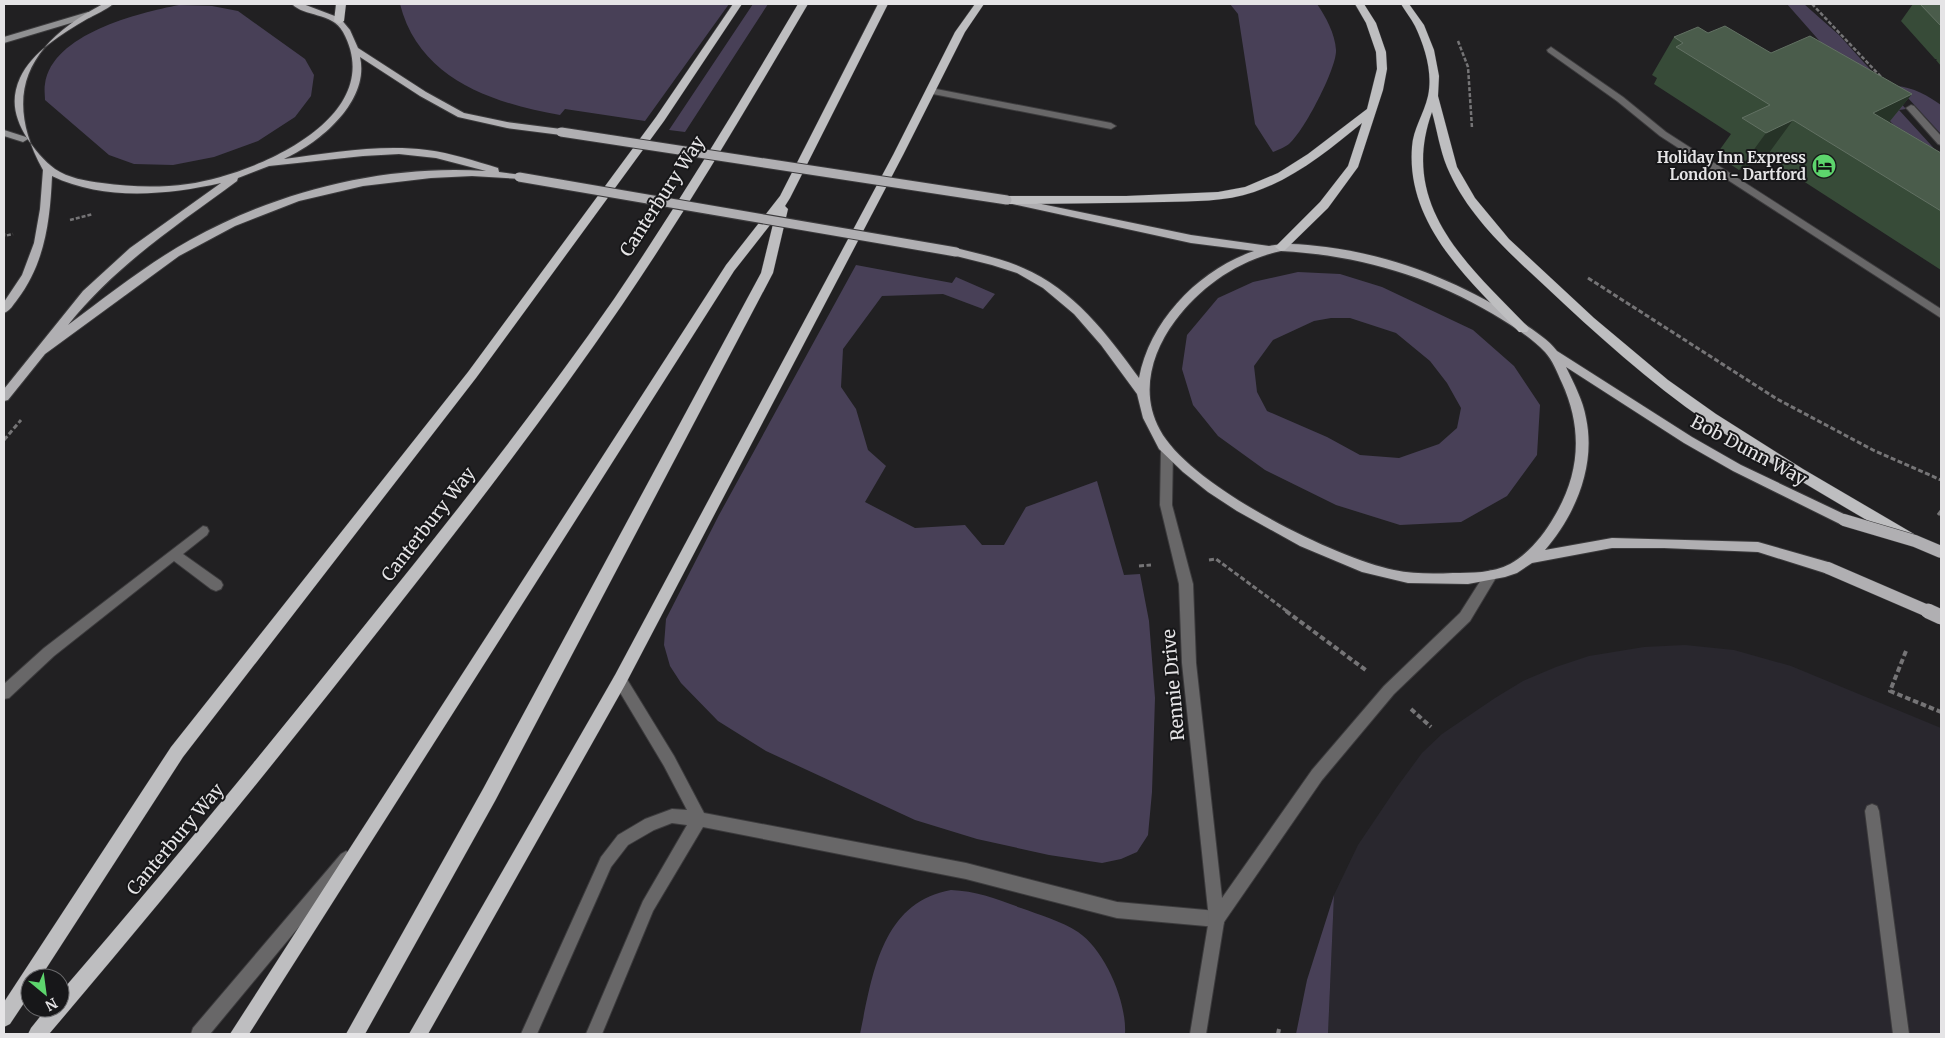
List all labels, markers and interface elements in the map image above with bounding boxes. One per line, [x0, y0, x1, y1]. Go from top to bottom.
street label: Canterbury Way [614, 131, 710, 261]
place label: Holiday Inn Express London - Dartford [1657, 148, 1806, 184]
hotel icon: Holiday Inn Express London - Dartford [1811, 153, 1837, 179]
street label: Bob Dunn Way [1687, 410, 1811, 490]
street label: Canterbury Way [376, 462, 480, 586]
street label: Rennie Drive [1157, 628, 1189, 742]
street label: Canterbury Way [121, 778, 229, 900]
north arrow [20, 968, 70, 1018]
text: N [42, 994, 61, 1015]

